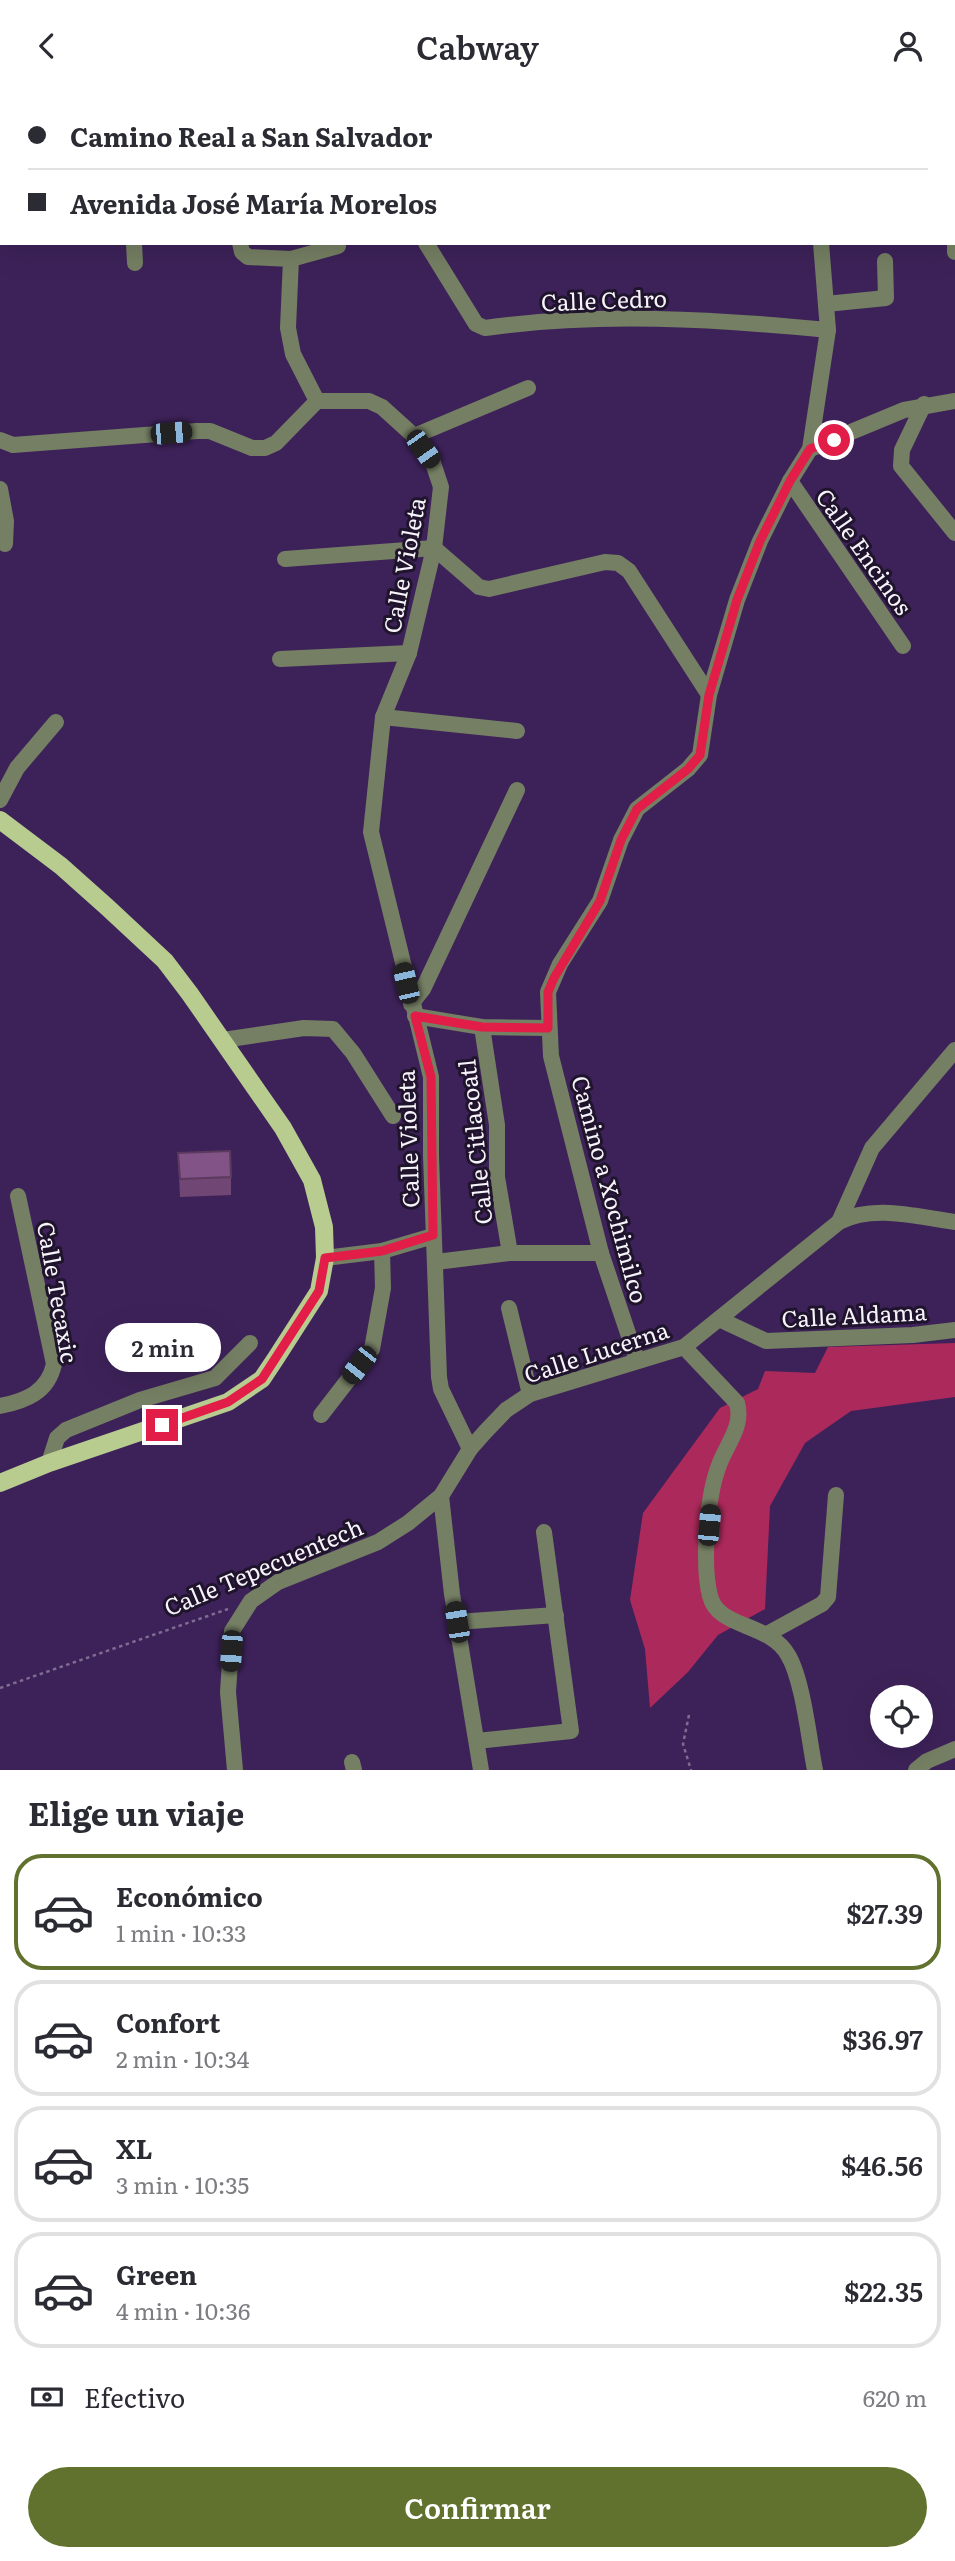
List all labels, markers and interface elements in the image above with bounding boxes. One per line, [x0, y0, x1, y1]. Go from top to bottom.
text: Cabway [416, 22, 539, 70]
icon: back [28, 27, 66, 65]
icon: person [889, 27, 927, 65]
text: Camino Real a San Salvador [70, 116, 432, 155]
text: Avenida José María Morelos [70, 183, 437, 222]
street label: Calle Cedro [540, 280, 668, 318]
car [150, 421, 193, 445]
route start [818, 424, 850, 456]
car [403, 426, 444, 472]
street label: Calle Encinos [809, 481, 921, 621]
street label: Calle Violeta [373, 493, 433, 636]
car [392, 960, 421, 1006]
street label: Calle Citlacoatl [448, 1057, 500, 1226]
street label: Calle Violeta [388, 1069, 426, 1209]
street label: Camino a Xochimilco [564, 1072, 658, 1306]
street label: Calle Tecaxic [30, 1218, 88, 1366]
street label: Calle Aldama [781, 1293, 928, 1335]
street label: Calle Lucerna [519, 1311, 673, 1390]
callout: 2 min [104, 1323, 220, 1373]
text: 2 min [131, 1330, 195, 1364]
car [338, 1342, 381, 1388]
route end [146, 1409, 178, 1441]
car [697, 1503, 722, 1547]
street label: Calle Tepecuentech [158, 1509, 368, 1623]
car [444, 1600, 471, 1644]
car [220, 1629, 243, 1673]
map controls [870, 1685, 933, 1748]
button: locate [870, 1685, 933, 1748]
text: Elige un viaje [28, 1788, 244, 1836]
text: Económico [116, 1876, 263, 1915]
icon: car [32, 1881, 95, 1944]
text: $27.39 [846, 1893, 923, 1932]
text: 1 min · 10:33 [116, 1915, 246, 1949]
text: Confort [116, 2002, 220, 2041]
icon: car [32, 2007, 95, 2070]
text: $36.97 [842, 2019, 923, 2058]
text: 2 min · 10:34 [116, 2041, 249, 2075]
text: XL [116, 2128, 153, 2167]
icon: car [32, 2133, 95, 2196]
text: $46.56 [841, 2145, 923, 2184]
text: 3 min · 10:35 [116, 2167, 249, 2201]
text: Green [116, 2254, 197, 2293]
icon: car [32, 2259, 95, 2322]
text: $22.35 [844, 2271, 923, 2310]
text: 4 min · 10:36 [116, 2293, 250, 2327]
text: Efectivo [84, 2377, 185, 2416]
icon: cash [28, 2378, 66, 2416]
text: 620 m [863, 2380, 927, 2414]
button: Confirmar [28, 2467, 927, 2547]

